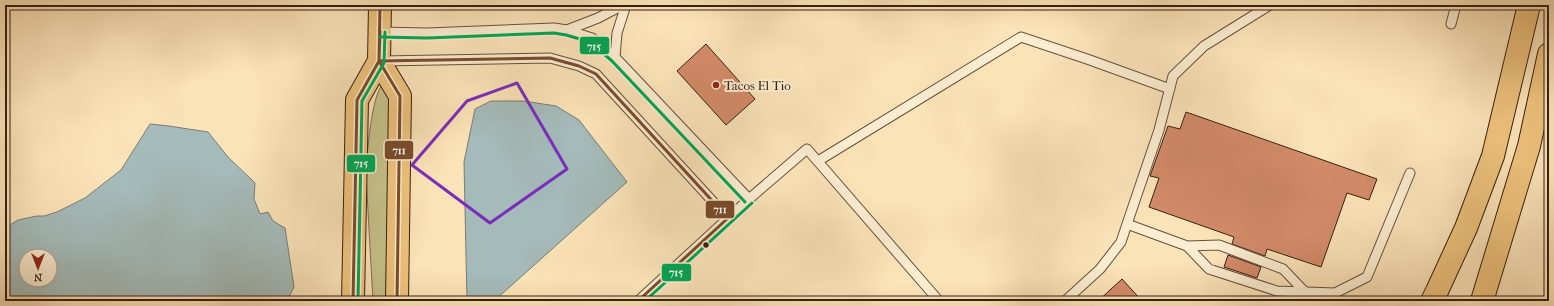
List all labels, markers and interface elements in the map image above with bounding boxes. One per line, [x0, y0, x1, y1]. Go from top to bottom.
line badge: 715 [579, 36, 610, 55]
text: 715 [586, 40, 601, 53]
place label: Tacos El Tio [724, 78, 791, 93]
marker: Tacos El Tio [711, 80, 721, 90]
line badge: 711 [384, 140, 414, 160]
text: 711 [391, 144, 406, 157]
line badge: 715 [346, 154, 376, 173]
text: 715 [353, 157, 368, 170]
line badge: 711 [705, 200, 735, 219]
text: 711 [712, 203, 727, 216]
unlabelled marker [701, 240, 711, 250]
north arrow [18, 248, 58, 288]
line badge: 715 [661, 263, 692, 282]
text: 715 [668, 266, 683, 279]
text: N [33, 271, 42, 284]

